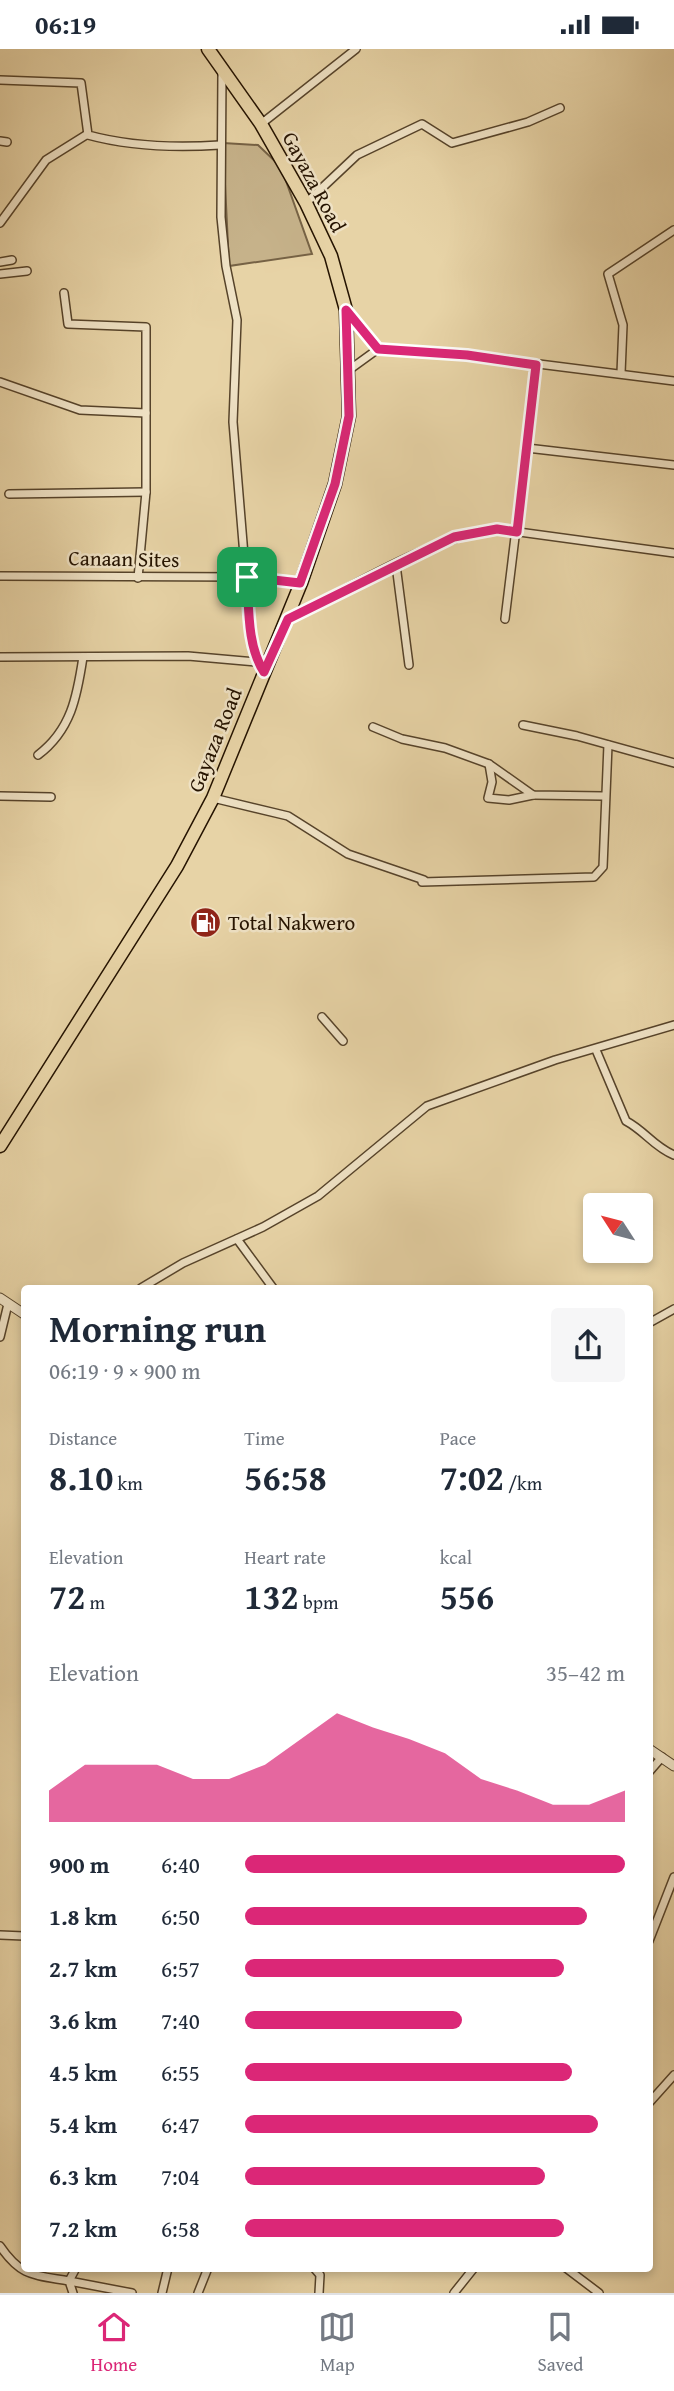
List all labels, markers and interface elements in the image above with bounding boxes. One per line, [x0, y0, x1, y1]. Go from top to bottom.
text: 06:19 [35, 5, 96, 44]
street label: Gayaza Road [275, 126, 354, 238]
street label: Canaan Sites [68, 542, 180, 575]
pin [217, 547, 277, 607]
icon: arrive [228, 558, 266, 596]
street label: Gayaza Road [180, 682, 250, 797]
fuel station icon: Total Nakwero [188, 906, 222, 940]
place label: Total Nakwero [228, 907, 355, 938]
north arrow [583, 1193, 653, 1263]
map controls [583, 1193, 653, 1263]
text: Morning run [49, 1300, 266, 1356]
button: share [551, 1308, 625, 1382]
text: 06:19 · 9 × 900 m [49, 1354, 201, 1387]
text: Distance [49, 1424, 117, 1452]
text: Time [244, 1424, 285, 1452]
text: Pace [440, 1424, 476, 1452]
text: 8.10 [49, 1452, 113, 1503]
text: 56:58 [244, 1452, 327, 1503]
text: 7:02 [440, 1452, 504, 1503]
text: km [113, 1469, 143, 1497]
text: /km [504, 1469, 542, 1497]
text: Elevation [49, 1543, 123, 1571]
text: Heart rate [244, 1543, 326, 1571]
text: kcal [440, 1543, 472, 1571]
text: 72 [49, 1571, 85, 1622]
text: 132 [244, 1571, 299, 1622]
text: 556 [440, 1571, 494, 1622]
text: m [85, 1588, 105, 1616]
text: bpm [299, 1588, 339, 1616]
text: Elevation [49, 1656, 139, 1689]
text: 35–42 m [546, 1656, 625, 1689]
text: 900 m [49, 1848, 110, 1881]
text: 6:40 [161, 1848, 200, 1881]
text: 1.8 km [49, 1900, 117, 1933]
text: 6:50 [161, 1900, 200, 1933]
text: 2.7 km [49, 1952, 117, 1985]
text: 6:57 [161, 1952, 200, 1985]
text: 3.6 km [49, 2004, 117, 2037]
text: 7:40 [161, 2004, 200, 2037]
text: 4.5 km [49, 2056, 117, 2089]
text: 6:55 [161, 2056, 200, 2089]
text: 5.4 km [49, 2108, 117, 2141]
text: 6:47 [161, 2108, 200, 2141]
text: 6.3 km [49, 2160, 117, 2193]
text: 7:04 [161, 2160, 200, 2193]
text: 7.2 km [49, 2212, 117, 2245]
text: 6:58 [161, 2212, 200, 2245]
tab: Home [91, 2308, 137, 2378]
tab: Map [318, 2308, 356, 2378]
tab: Saved [537, 2308, 583, 2378]

